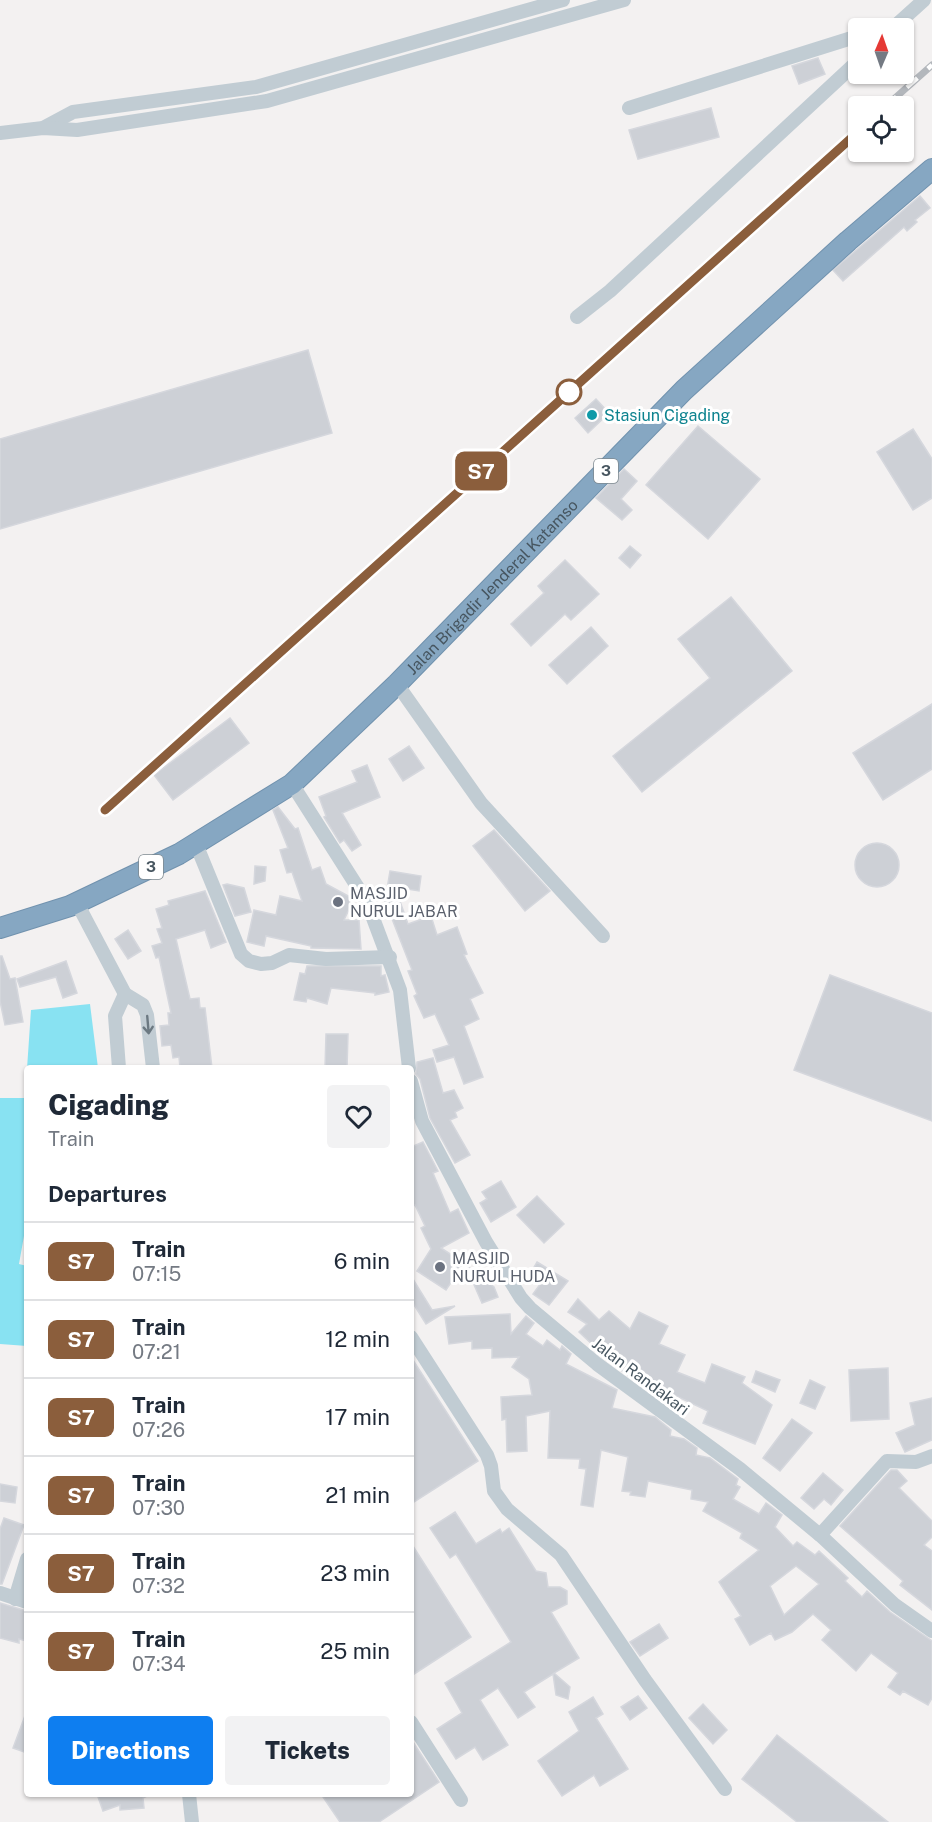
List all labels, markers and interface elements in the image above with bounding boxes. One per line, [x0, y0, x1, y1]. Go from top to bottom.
north arrow [848, 18, 914, 84]
map controls [848, 18, 914, 162]
button: locate [848, 96, 914, 162]
unlabelled marker [556, 379, 582, 405]
place label: Stasiun Cigading [604, 406, 730, 425]
marker: Stasiun Cigading [585, 408, 599, 422]
line badge: S7 [454, 452, 508, 490]
text: S7 [467, 459, 495, 484]
road number: 3 [594, 459, 618, 483]
street label: Jalan Brigadir Jenderal Katamso [403, 496, 582, 679]
road number: 3 [139, 855, 163, 879]
place label: MASJID NURUL JABAR [350, 884, 458, 921]
marker: MASJID NURUL JABAR [331, 895, 345, 909]
one-way arrow [143, 1015, 154, 1035]
button: heart [327, 1085, 390, 1148]
text: Cigading [48, 1088, 169, 1121]
text: Train [48, 1127, 94, 1151]
text: Departures [48, 1181, 167, 1207]
text: Train [132, 1236, 185, 1262]
text: 6 min [334, 1248, 390, 1274]
text: S7 [67, 1249, 95, 1274]
place label: MASJID NURUL HUDA [452, 1249, 555, 1286]
marker: MASJID NURUL HUDA [433, 1260, 447, 1274]
text: 07:15 [132, 1262, 181, 1286]
text: Train [132, 1314, 185, 1340]
text: 12 min [325, 1326, 390, 1352]
text: S7 [67, 1327, 95, 1352]
street label: Jalan Randakari [588, 1334, 693, 1419]
text: 07:21 [132, 1340, 181, 1364]
text: Train [132, 1392, 185, 1418]
text: 17 min [325, 1404, 390, 1430]
text: S7 [67, 1405, 95, 1430]
text: 07:26 [132, 1418, 185, 1442]
text: Train [132, 1470, 185, 1496]
text: 21 min [325, 1482, 390, 1508]
text: S7 [67, 1483, 95, 1508]
text: 07:30 [132, 1496, 185, 1520]
text: Train [132, 1548, 185, 1574]
text: 23 min [320, 1560, 390, 1586]
text: S7 [67, 1561, 95, 1586]
text: 07:32 [132, 1574, 185, 1598]
text: Train [132, 1626, 185, 1652]
text: 25 min [320, 1638, 390, 1664]
text: S7 [67, 1639, 95, 1664]
text: 07:34 [132, 1652, 186, 1676]
button: Directions [48, 1716, 213, 1785]
button: Tickets [225, 1716, 390, 1785]

